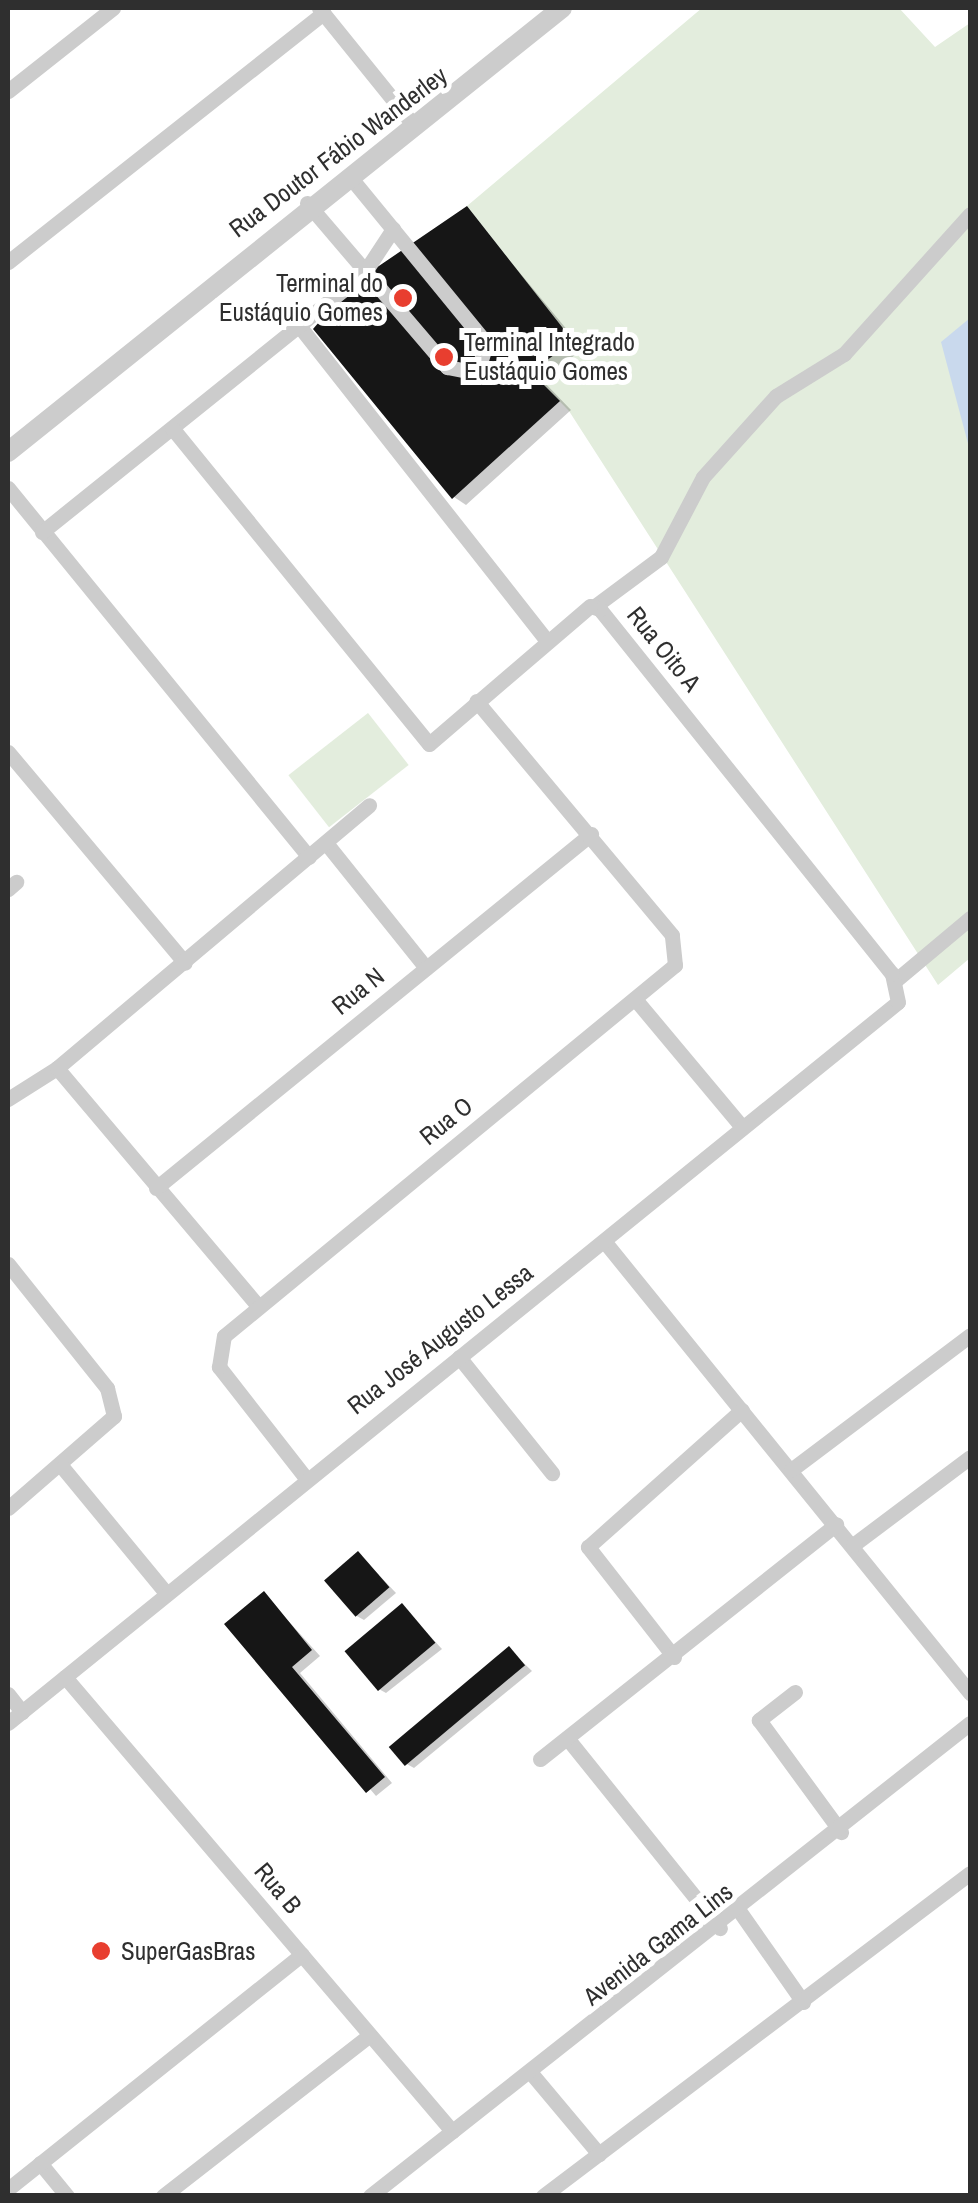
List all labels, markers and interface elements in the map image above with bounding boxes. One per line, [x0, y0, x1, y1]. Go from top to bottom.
street label: Rua Doutor Fábio Wanderley [223, 60, 453, 244]
place label: Terminal do Eustáquio Gomes [219, 269, 383, 328]
marker: Terminal do Eustáquio Gomes [392, 287, 414, 309]
place label: Terminal Integrado Eustáquio Gomes [464, 328, 635, 387]
marker: Terminal Integrado Eustáquio Gomes [433, 346, 455, 368]
street label: Rua Oito A [620, 600, 708, 698]
street label: Rua N [326, 961, 390, 1021]
street label: Rua O [414, 1091, 478, 1151]
street label: Rua José Augusto Lessa [341, 1257, 539, 1421]
street label: Rua B [248, 1857, 308, 1919]
street label: Avenida Gama Lins [578, 1877, 738, 2011]
place label: SuperGasBras [121, 1936, 255, 1966]
marker: SuperGasBras [90, 1940, 112, 1962]

